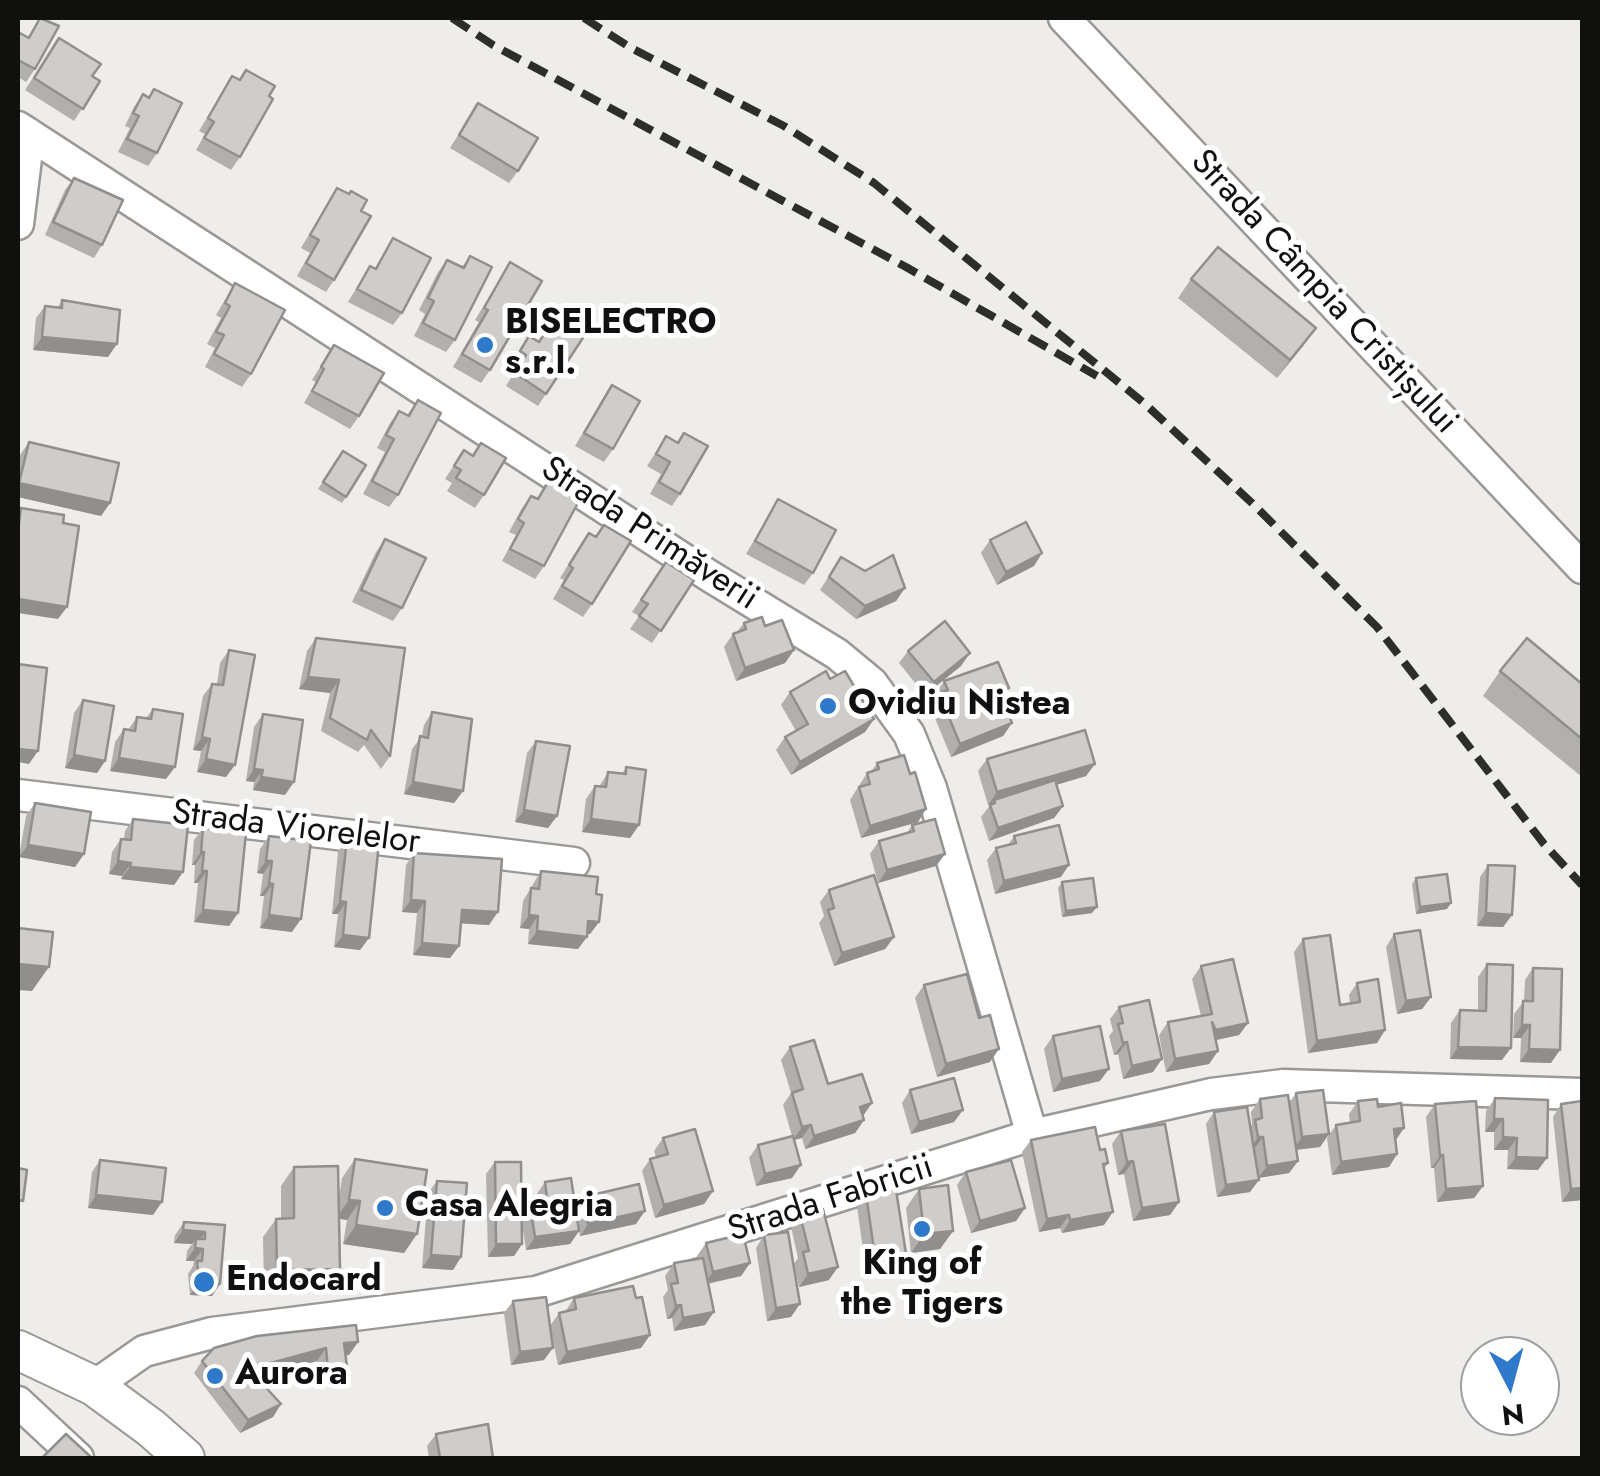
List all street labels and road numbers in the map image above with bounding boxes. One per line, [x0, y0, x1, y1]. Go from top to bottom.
street label: Strada Câmpia Cristișului [1180, 142, 1466, 444]
street label: Strada Primăverii [533, 449, 765, 621]
street label: Strada Viorelelor [169, 793, 423, 865]
street label: Strada Fabricii [723, 1147, 939, 1253]

